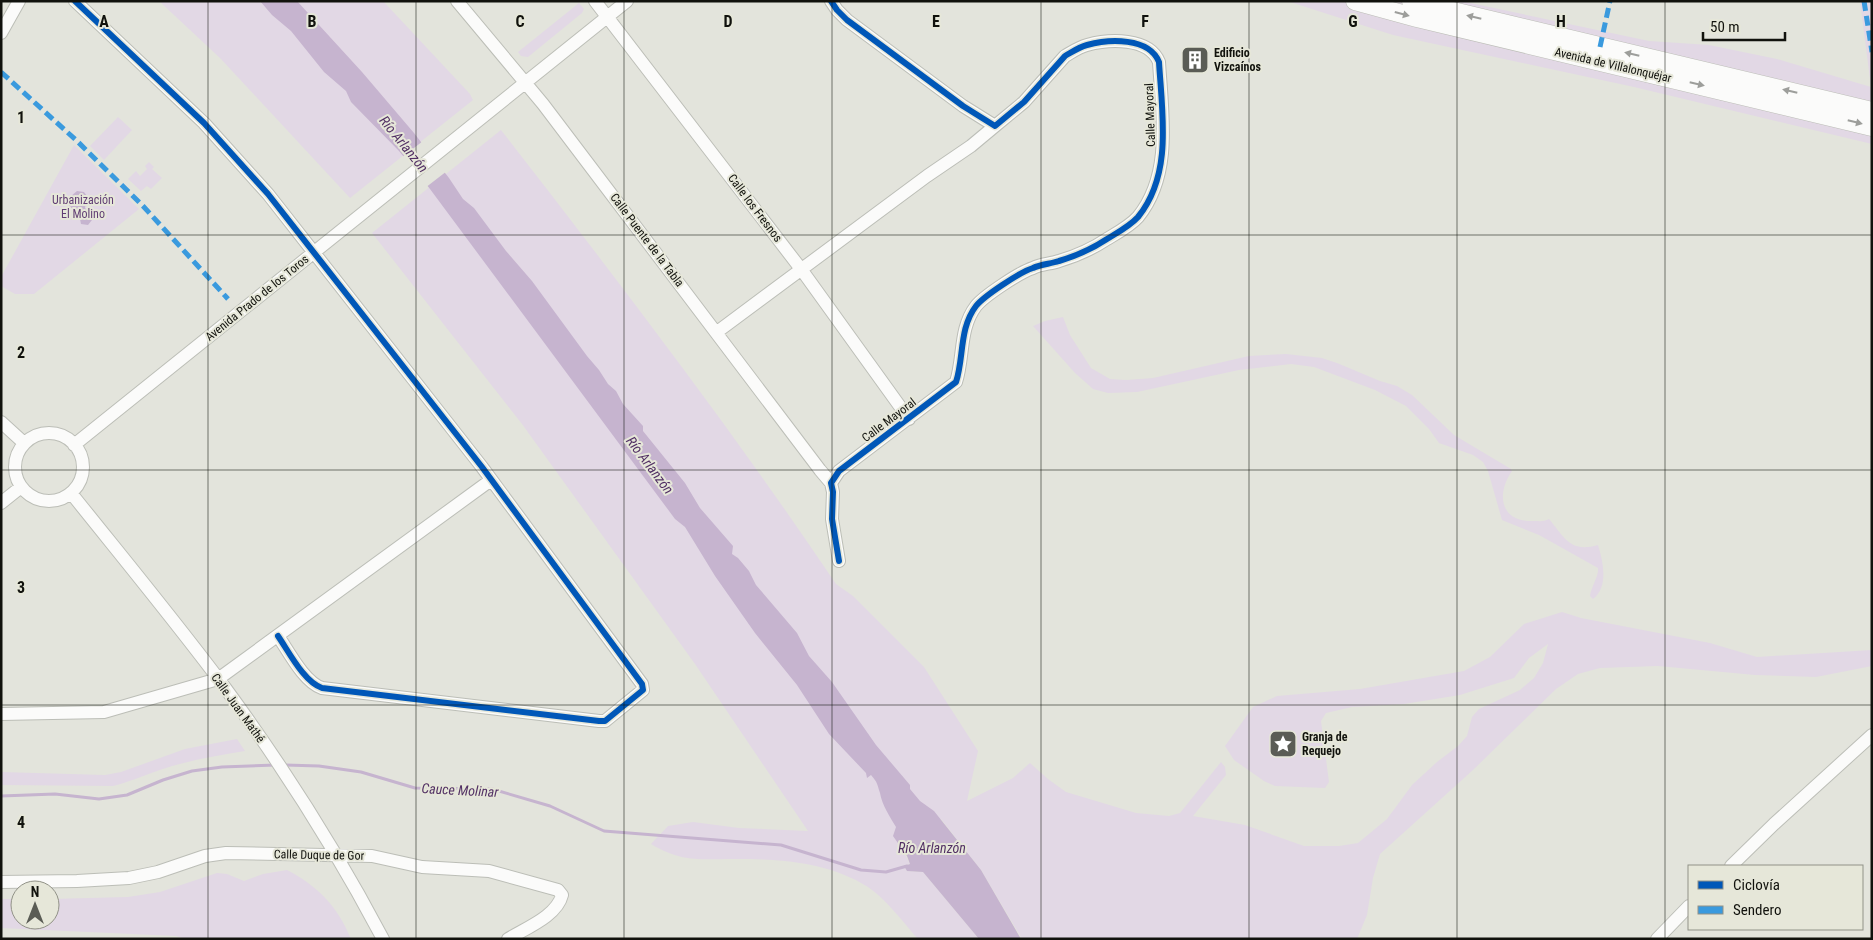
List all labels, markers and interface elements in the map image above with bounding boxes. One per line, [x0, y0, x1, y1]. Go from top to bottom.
scale bar [1703, 10, 1786, 42]
one-way arrow [1395, 11, 1410, 19]
text: A [99, 12, 109, 31]
text: B [308, 12, 317, 31]
text: C [515, 12, 525, 31]
text: D [723, 12, 733, 31]
text: E [932, 12, 940, 31]
text: F [1141, 12, 1149, 31]
text: G [1348, 12, 1358, 31]
text: H [1556, 12, 1566, 31]
one-way arrow [1466, 13, 1481, 21]
text: 50 m [1710, 18, 1740, 36]
building icon: Edificio Vizcaínos [1180, 45, 1210, 75]
street label: Avenida de Villalonquéjar [1553, 45, 1673, 85]
place label: Edificio Vizcaínos [1214, 46, 1261, 74]
one-way arrow [1625, 50, 1640, 58]
one-way arrow [1689, 80, 1704, 88]
street label: Calle Mayoral [1142, 83, 1158, 147]
one-way arrow [1783, 87, 1798, 95]
text: 1 [17, 108, 25, 127]
water label: Río Arlanzón [376, 113, 432, 175]
one-way arrow [1847, 118, 1862, 126]
street label: Calle los Fresnos [725, 171, 785, 245]
street label: Calle Puente de la Tabla [607, 191, 687, 290]
park label: Urbanización El Molino [52, 193, 114, 221]
street label: Avenida Prado de los Toros [203, 252, 311, 344]
text: 2 [17, 343, 25, 362]
street label: Calle Mayoral [859, 395, 919, 445]
water label: Río Arlanzón [623, 433, 677, 497]
text: 3 [17, 578, 25, 597]
street label: Calle Juan Mathé [208, 671, 268, 746]
place icon: Granja de Requejo [1268, 729, 1298, 759]
place label: Granja de Requejo [1302, 730, 1348, 758]
water label: Cauce Molinar [421, 780, 500, 800]
text: 4 [17, 813, 25, 832]
water label: Río Arlanzón [898, 840, 966, 856]
street label: Calle Duque de Gor [274, 847, 365, 863]
legend [1688, 865, 1863, 930]
text: Ciclovía [1733, 876, 1780, 894]
north arrow [10, 880, 60, 930]
text: N [31, 884, 39, 900]
text: Sendero [1733, 901, 1782, 919]

